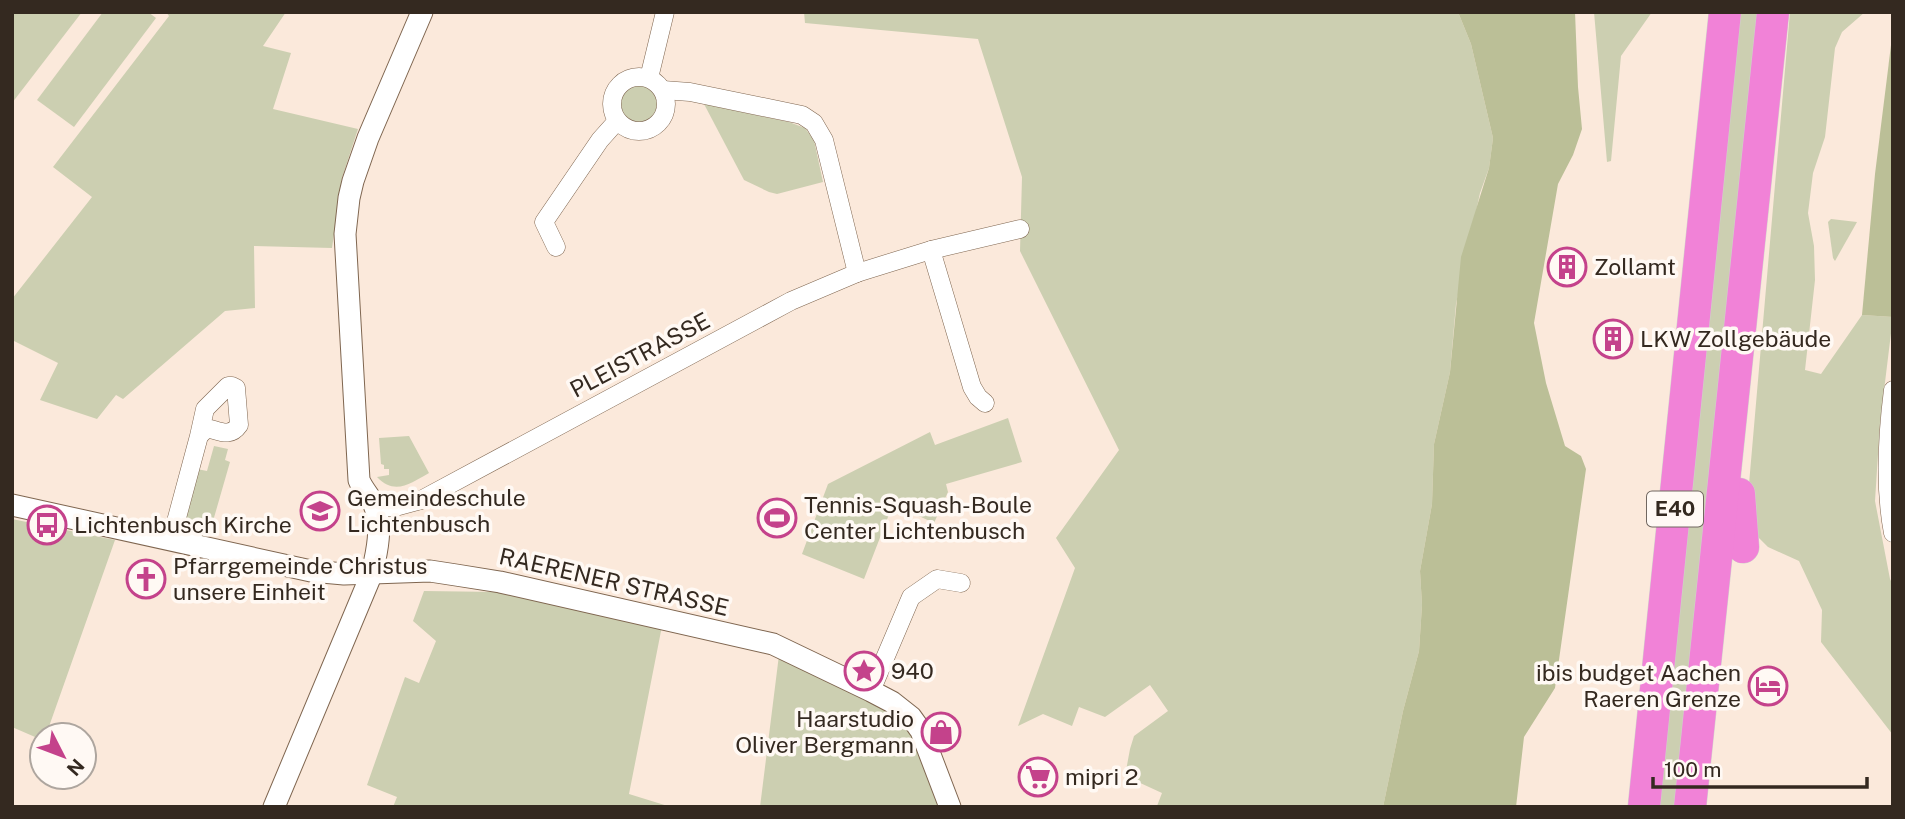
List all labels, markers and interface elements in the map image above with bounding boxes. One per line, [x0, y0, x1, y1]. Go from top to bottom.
building icon: Zollamt [1546, 246, 1588, 288]
place label: Zollamt [1594, 253, 1676, 280]
street label: PLEISTRASSE [565, 306, 714, 403]
building icon: LKW Zollgebäude [1592, 318, 1634, 360]
place label: LKW Zollgebäude [1640, 325, 1831, 352]
place label: Gemeindeschule Lichtenbusch [347, 484, 526, 537]
school or university icon: Gemeindeschule Lichtenbusch [299, 490, 341, 532]
place label: Tennis-Squash-Boule Center Lichtenbusch [804, 491, 1032, 544]
road number: E40 [1647, 491, 1703, 526]
sports icon: Tennis-Squash-Boule Center Lichtenbusch [756, 497, 798, 539]
bus stop icon: Lichtenbusch Kirche [26, 504, 68, 546]
place label: Lichtenbusch Kirche [74, 511, 292, 538]
street label: RAERENER STRASSE [497, 542, 732, 621]
place label: Pfarrgemeinde Christus unsere Einheit [173, 552, 427, 605]
church icon: Pfarrgemeinde Christus unsere Einheit [125, 558, 167, 600]
place icon: 940 [843, 650, 885, 692]
place label: 940 [891, 657, 934, 684]
place label: ibis budget Aachen Raeren Grenze [1536, 659, 1741, 712]
hotel icon: ibis budget Aachen Raeren Grenze [1747, 665, 1789, 707]
place label: Haarstudio Oliver Bergmann [735, 705, 914, 758]
shop icon: Haarstudio Oliver Bergmann [920, 711, 962, 753]
north arrow [28, 721, 98, 791]
scale bar [1653, 746, 1867, 790]
text: N [62, 754, 89, 780]
supermarket icon: mipri 2 [1017, 756, 1059, 798]
text: 100 m [1664, 757, 1721, 782]
place label: mipri 2 [1065, 763, 1138, 790]

